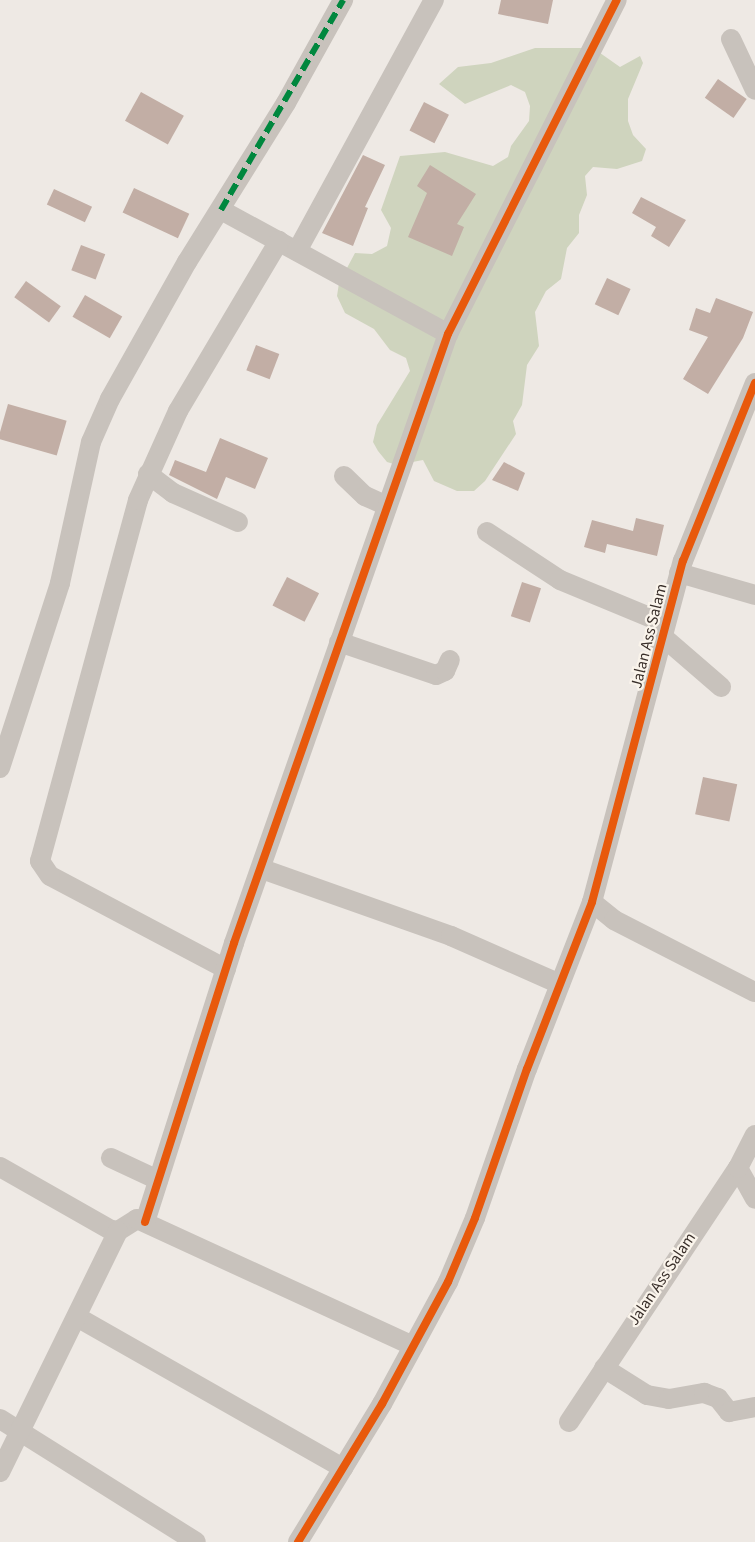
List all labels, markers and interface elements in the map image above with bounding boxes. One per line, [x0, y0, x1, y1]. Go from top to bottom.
street label: Jalan Ass Salam [627, 582, 671, 690]
street label: Jalan Ass Salam [624, 1229, 700, 1329]

